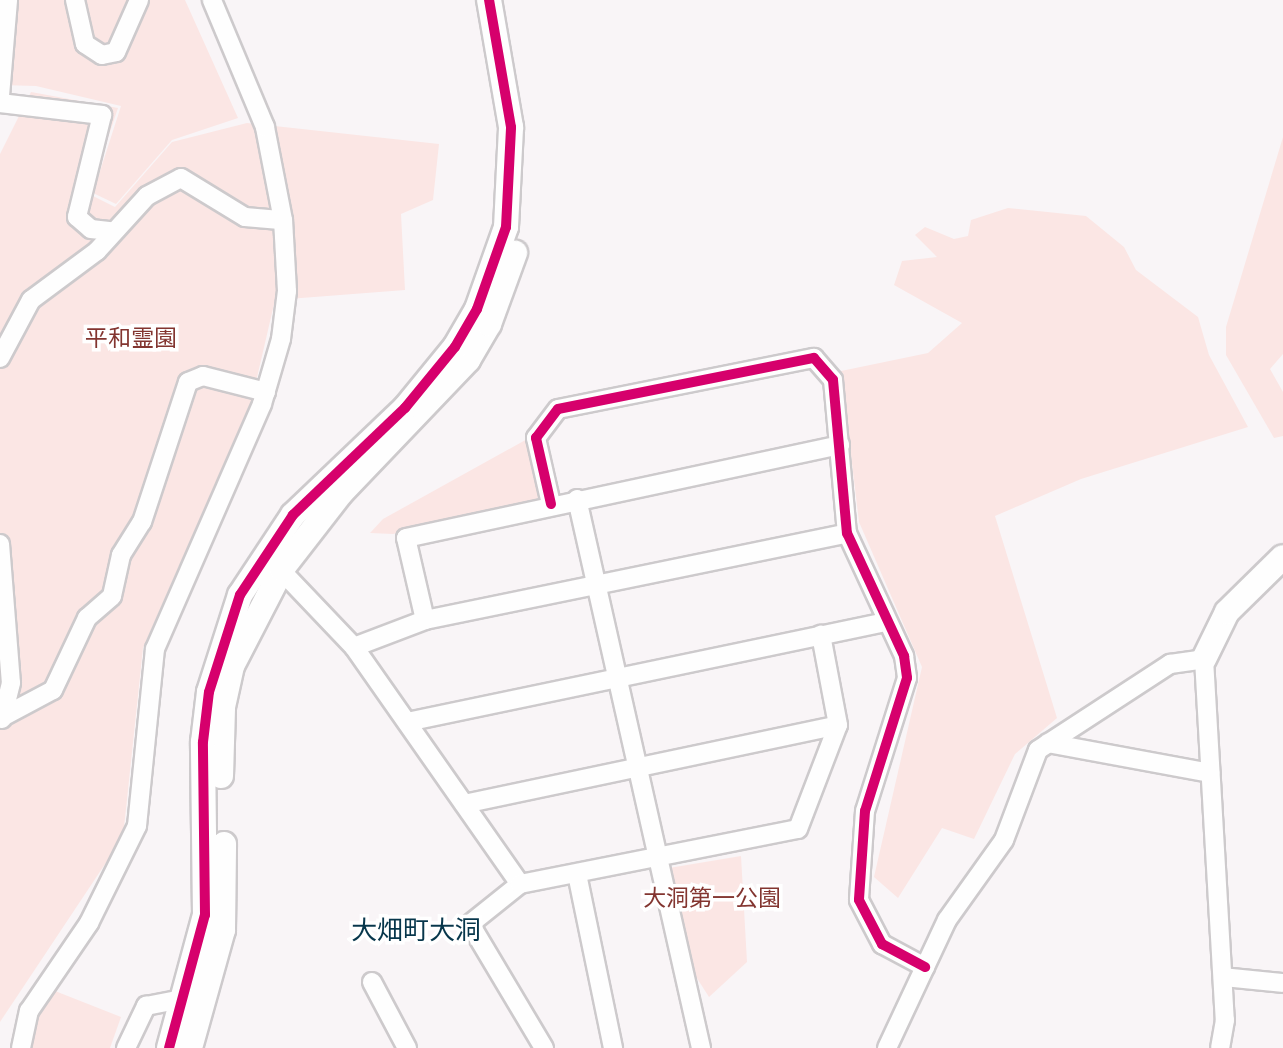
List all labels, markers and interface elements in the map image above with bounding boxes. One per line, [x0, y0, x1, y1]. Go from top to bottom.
park label: 平和霊園 [85, 324, 177, 352]
park label: 大洞第一公園 [643, 884, 781, 912]
district label: 大畑町大洞 [351, 915, 481, 947]

